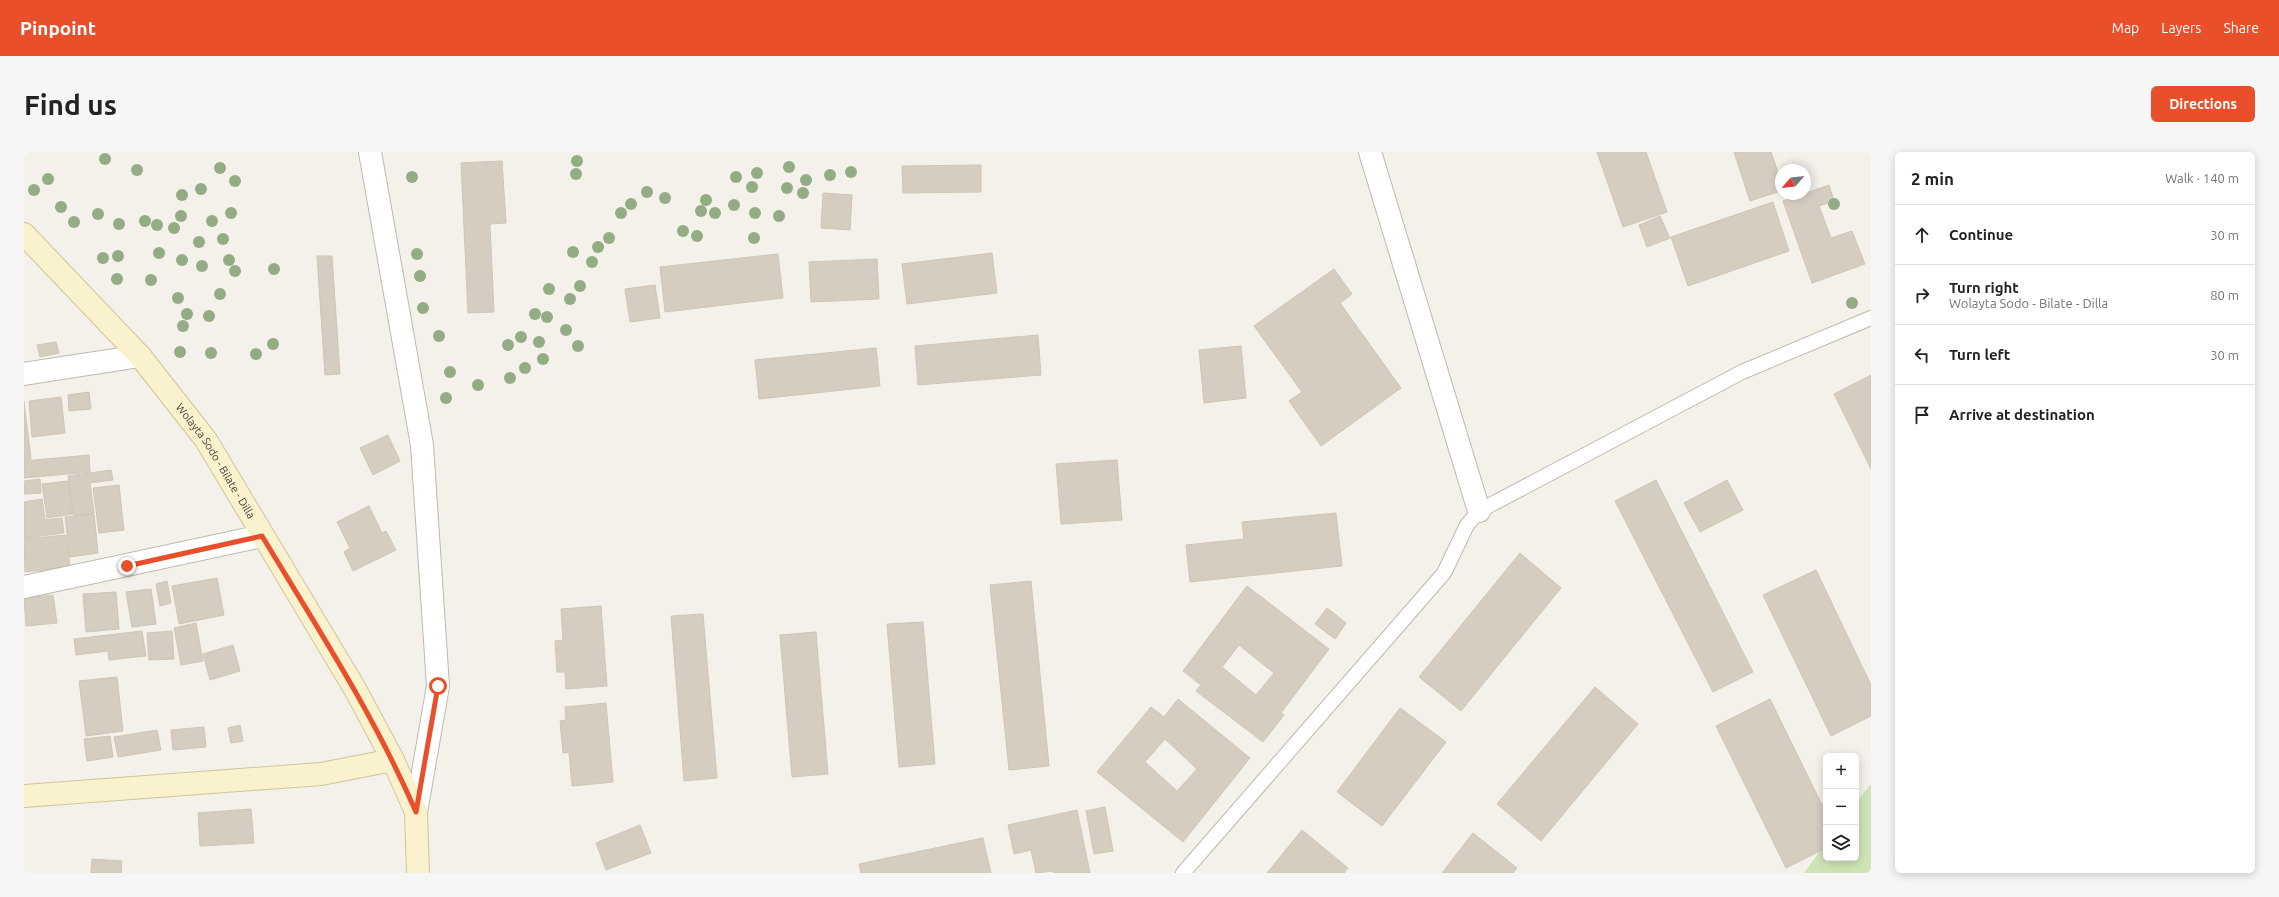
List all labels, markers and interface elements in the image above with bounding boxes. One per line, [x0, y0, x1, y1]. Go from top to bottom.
text: Pinpoint [20, 17, 96, 39]
text: Map [2112, 20, 2139, 36]
text: Layers [2161, 20, 2201, 36]
text: Share [2223, 20, 2259, 36]
button: Directions [2151, 86, 2255, 122]
text: Find us [24, 89, 117, 120]
north arrow [1775, 164, 1811, 200]
text: 2 min [1911, 169, 1954, 188]
text: Walk · 140 m [2165, 171, 2239, 185]
icon: ahead [1911, 224, 1933, 246]
text: Continue [1949, 226, 2013, 243]
text: 30 m [2210, 228, 2239, 242]
text: Turn right [1949, 279, 2019, 296]
icon: right [1911, 284, 1933, 306]
text: 80 m [2210, 288, 2239, 302]
text: Wolayta Sodo - Bilate - Dilla [1949, 296, 2108, 310]
icon: left [1911, 344, 1933, 366]
text: Turn left [1949, 346, 2010, 363]
text: 30 m [2210, 348, 2239, 362]
street label: Wolayta Sodo - Bilate - Dilla [174, 401, 258, 521]
icon: arrive [1911, 404, 1933, 426]
text: Arrive at destination [1949, 406, 2095, 423]
route end [118, 557, 136, 575]
route start [429, 677, 447, 695]
map controls [1823, 753, 1859, 861]
button: + [1823, 753, 1859, 789]
button: − [1823, 789, 1859, 825]
button: layers [1823, 825, 1859, 861]

